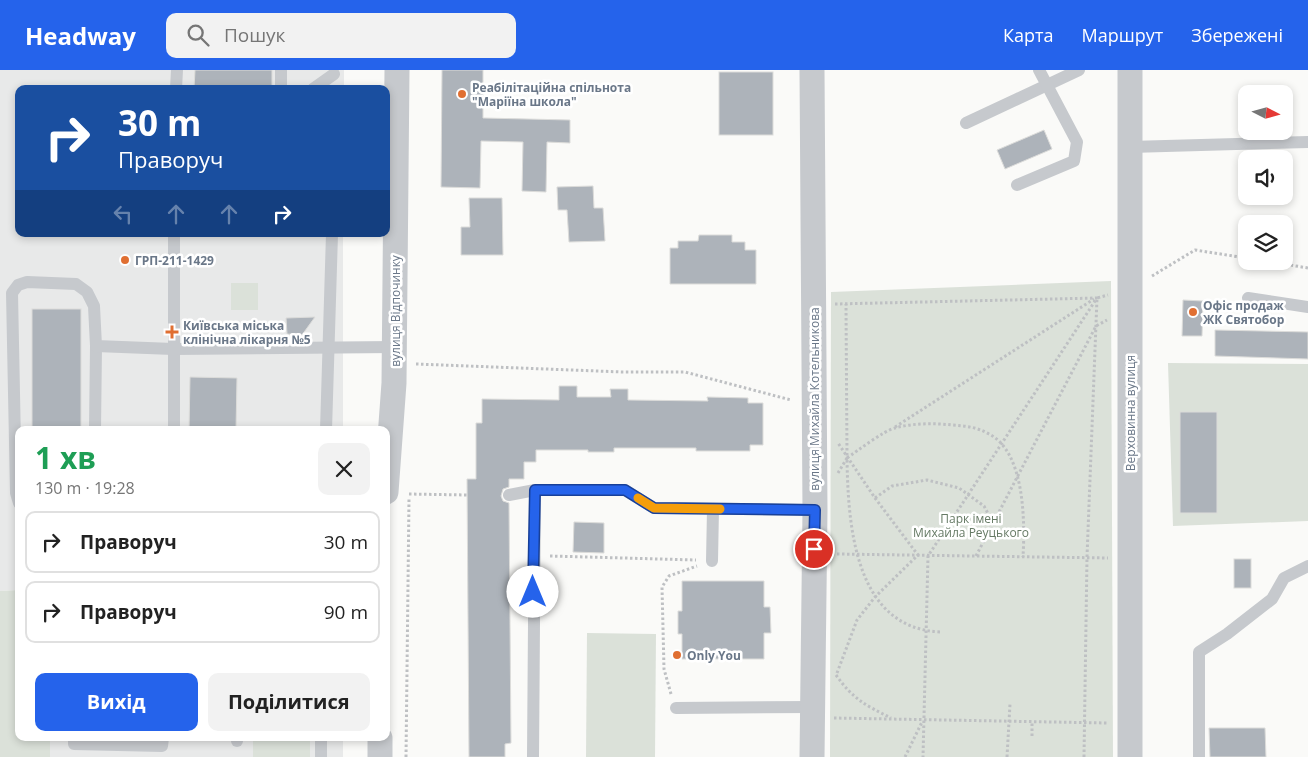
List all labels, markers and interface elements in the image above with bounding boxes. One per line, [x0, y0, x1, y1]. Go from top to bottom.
search box [166, 13, 516, 58]
text: Headway [25, 19, 136, 52]
icon: search [184, 21, 212, 49]
text: Пошук [224, 22, 285, 48]
text: Карта [1003, 23, 1054, 47]
text: Маршрут [1082, 23, 1163, 47]
text: Збережені [1191, 23, 1283, 47]
place label: Реабілітаційна спільнота "Маріїна школа" [472, 79, 631, 110]
north arrow [1238, 85, 1292, 140]
map controls [1238, 85, 1293, 270]
marker: Реабілітаційна спільнота "Маріїна школа" [456, 88, 468, 100]
text: 30 m [118, 99, 201, 146]
icon: right [35, 105, 100, 170]
text: Праворуч [118, 144, 223, 174]
button: sound [1238, 150, 1293, 205]
icon: left [109, 200, 137, 228]
icon: ahead [162, 200, 190, 228]
icon: ahead [215, 200, 243, 228]
icon: right [268, 200, 296, 228]
button: layers [1238, 215, 1293, 270]
place label: ГРП-211-1429 [135, 252, 214, 269]
marker: ГРП-211-1429 [119, 254, 131, 266]
street label: вулиця Відпочинку [387, 254, 404, 367]
place label: Офіс продаж ЖК Святобор [1203, 297, 1285, 328]
marker: Офіс продаж ЖК Святобор [1187, 306, 1199, 318]
street label: вулиця Михайла Котельникова [806, 307, 823, 491]
place label: Київська міська клінічна лікарня №5 [183, 317, 311, 348]
marker: Київська міська клінічна лікарня №5 [165, 325, 179, 339]
street label: Верховинна вулиця [1122, 355, 1139, 471]
text: 1 хв [35, 437, 96, 478]
button: close [318, 443, 370, 495]
text: 130 m · 19:28 [35, 477, 135, 499]
park label: Парк імені Михайла Реуцького [913, 510, 1029, 541]
icon: right [37, 528, 65, 556]
pin [793, 528, 835, 570]
text: Праворуч [80, 529, 177, 555]
text: 30 m [324, 529, 368, 555]
icon: arrive [800, 535, 828, 563]
position arrow [506, 565, 558, 617]
icon: right [37, 598, 65, 626]
text: Праворуч [80, 599, 177, 625]
text: 90 m [324, 599, 368, 625]
place label: Only You [687, 647, 741, 664]
marker: Only You [671, 649, 683, 661]
button: Вихід [35, 673, 198, 731]
button: Поділитися [208, 673, 370, 731]

